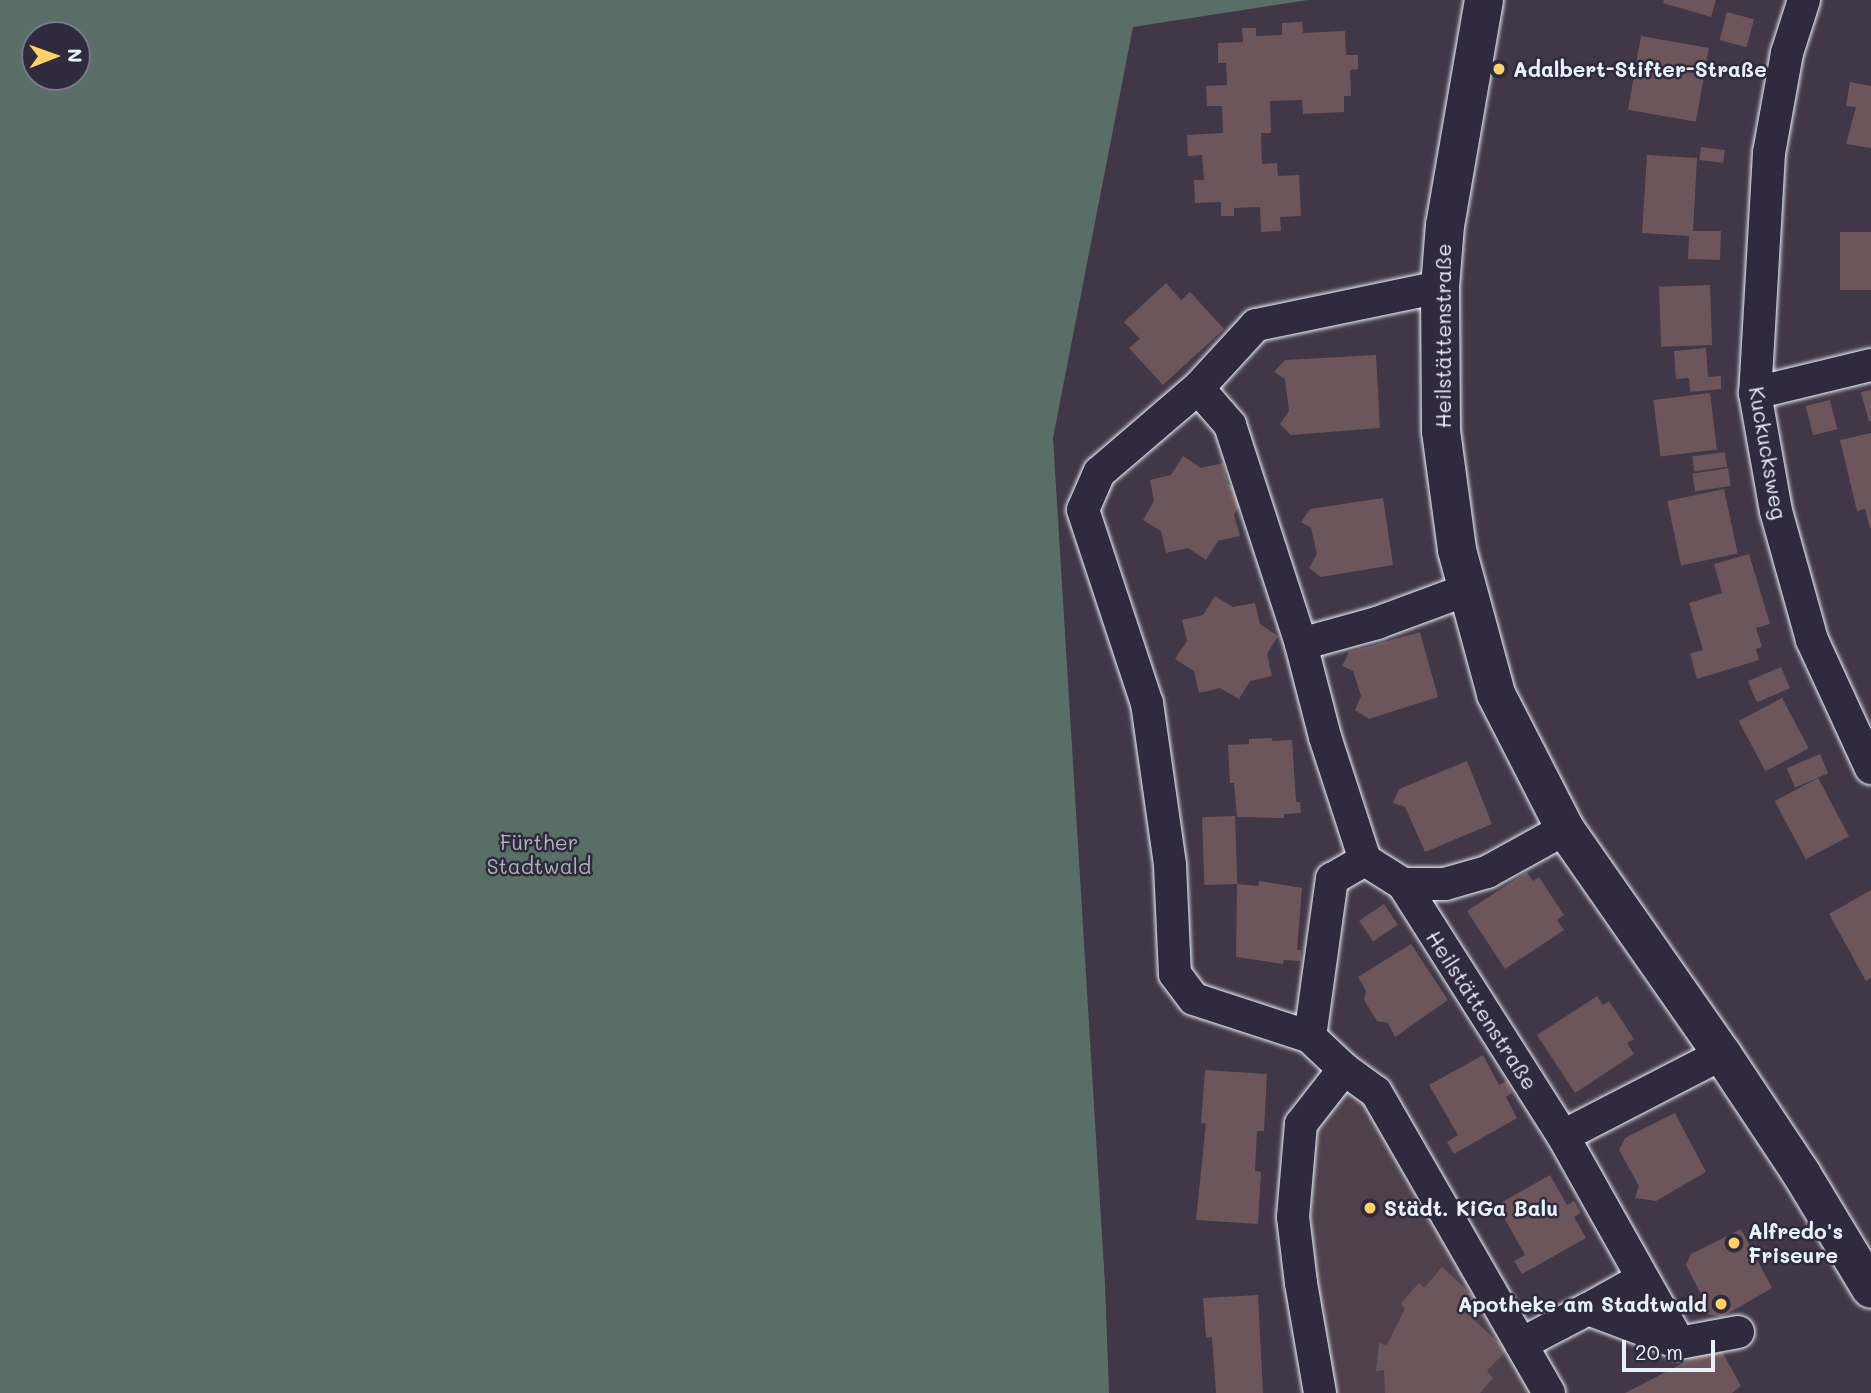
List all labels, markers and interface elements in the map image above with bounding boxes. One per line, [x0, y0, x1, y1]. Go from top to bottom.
north arrow [21, 21, 91, 91]
text: N [63, 48, 88, 63]
place label: Adalbert-Stifter-Straße [1513, 56, 1767, 82]
marker: Adalbert-Stifter-Straße [1491, 61, 1507, 77]
street label: Heilstättenstraße [1430, 244, 1456, 428]
street label: Kuckucksweg [1744, 385, 1792, 521]
park label: Fürther Stadtwald [487, 829, 591, 879]
street label: Heilstättenstraße [1421, 926, 1543, 1094]
place label: Städt. KiGa Balu [1384, 1195, 1558, 1221]
marker: Städt. KiGa Balu [1362, 1200, 1378, 1216]
place label: Alfredo's Friseure [1748, 1218, 1843, 1268]
marker: Alfredo's Friseure [1726, 1235, 1742, 1251]
place label: Apotheke am Stadtwald [1458, 1291, 1707, 1317]
marker: Apotheke am Stadtwald [1713, 1296, 1729, 1312]
scale bar [1626, 1326, 1719, 1370]
text: 20 m [1635, 1338, 1683, 1365]

